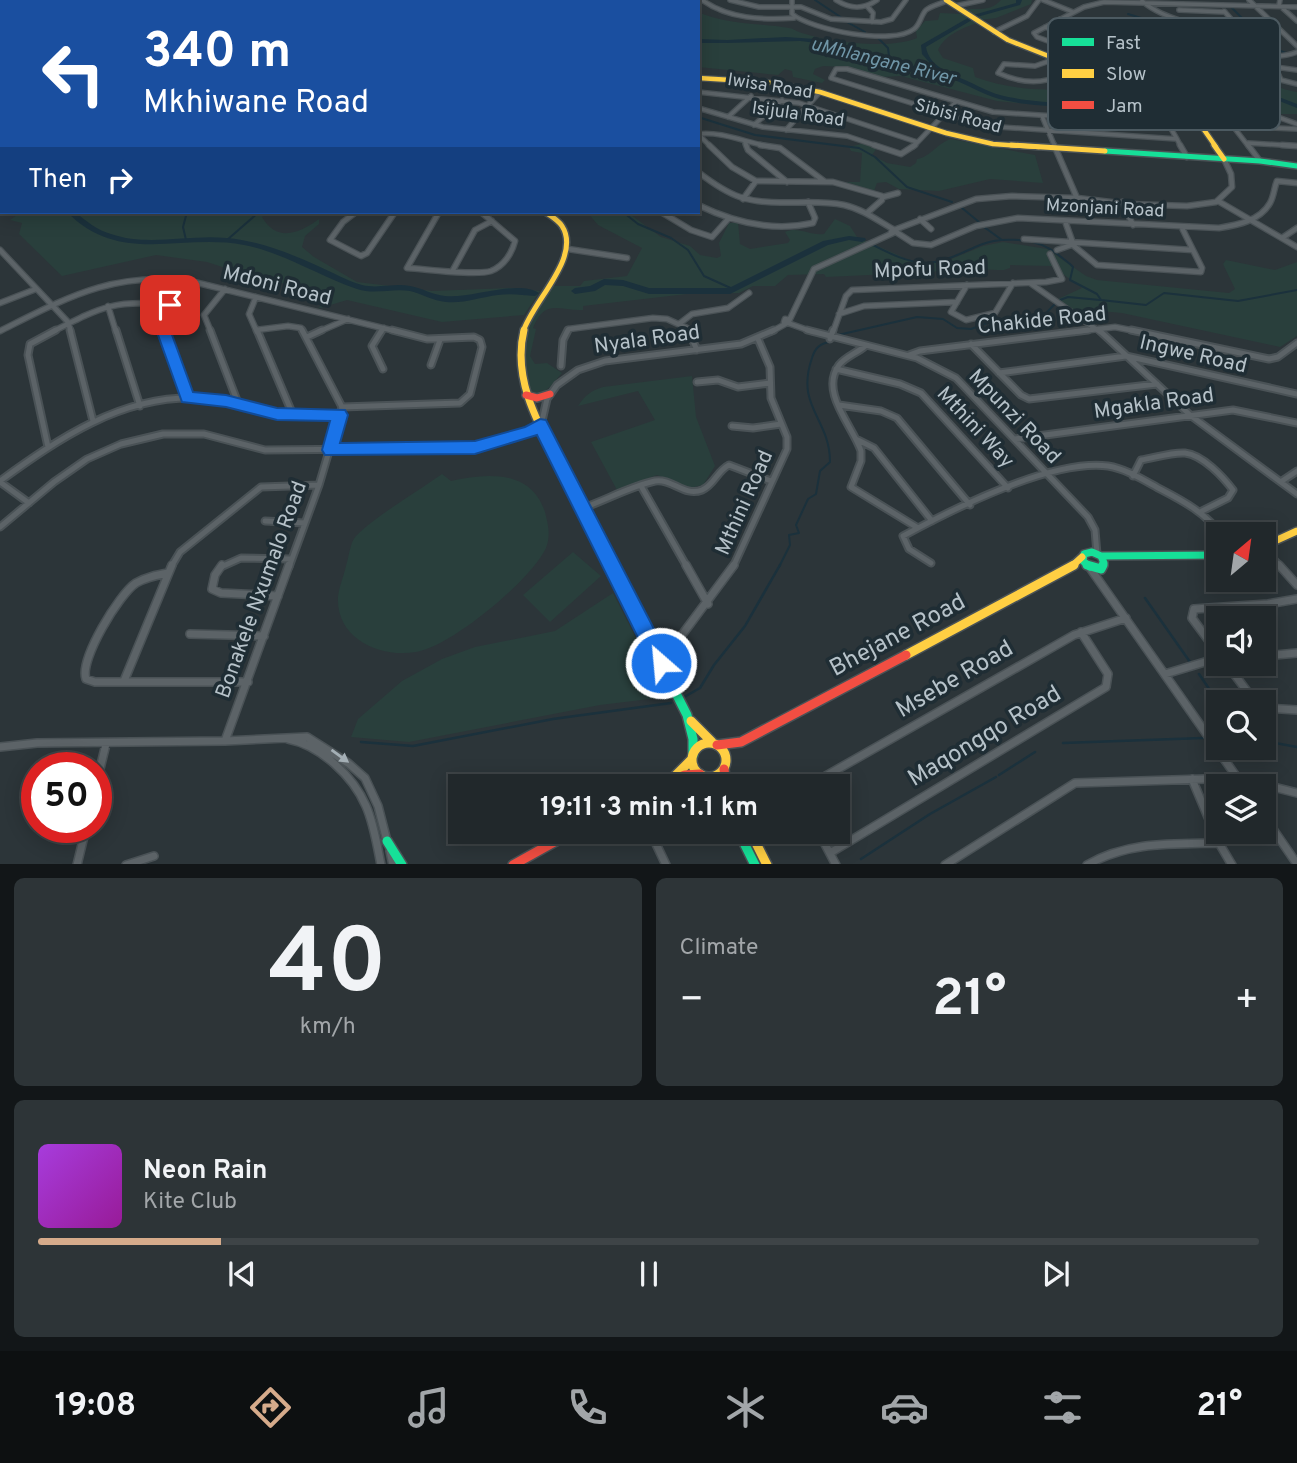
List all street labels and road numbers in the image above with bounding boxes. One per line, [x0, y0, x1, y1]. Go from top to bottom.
street label: Iwisa Road [726, 69, 814, 105]
street label: Sibisi Road [912, 94, 1004, 140]
street label: Isijula Road [750, 97, 846, 133]
street label: Mzonjani Road [1045, 194, 1165, 224]
street label: Mpofu Road [873, 255, 987, 285]
street label: Mdoni Road [220, 259, 334, 313]
street label: Chakide Road [976, 301, 1108, 341]
street label: Nyala Road [592, 319, 702, 361]
street label: Ingwe Road [1137, 330, 1249, 380]
street label: Mpunzi Road [962, 364, 1066, 470]
street label: Mthini Way [930, 381, 1020, 475]
street label: Mgakla Road [1092, 382, 1216, 426]
street label: Mthini Road [710, 446, 780, 560]
street label: Bonakele Nxumalo Road [210, 478, 314, 702]
street label: Bhejane Road [825, 588, 971, 684]
street label: Msebe Road [891, 634, 1019, 726]
street label: Maqongqo Road [903, 679, 1067, 795]

